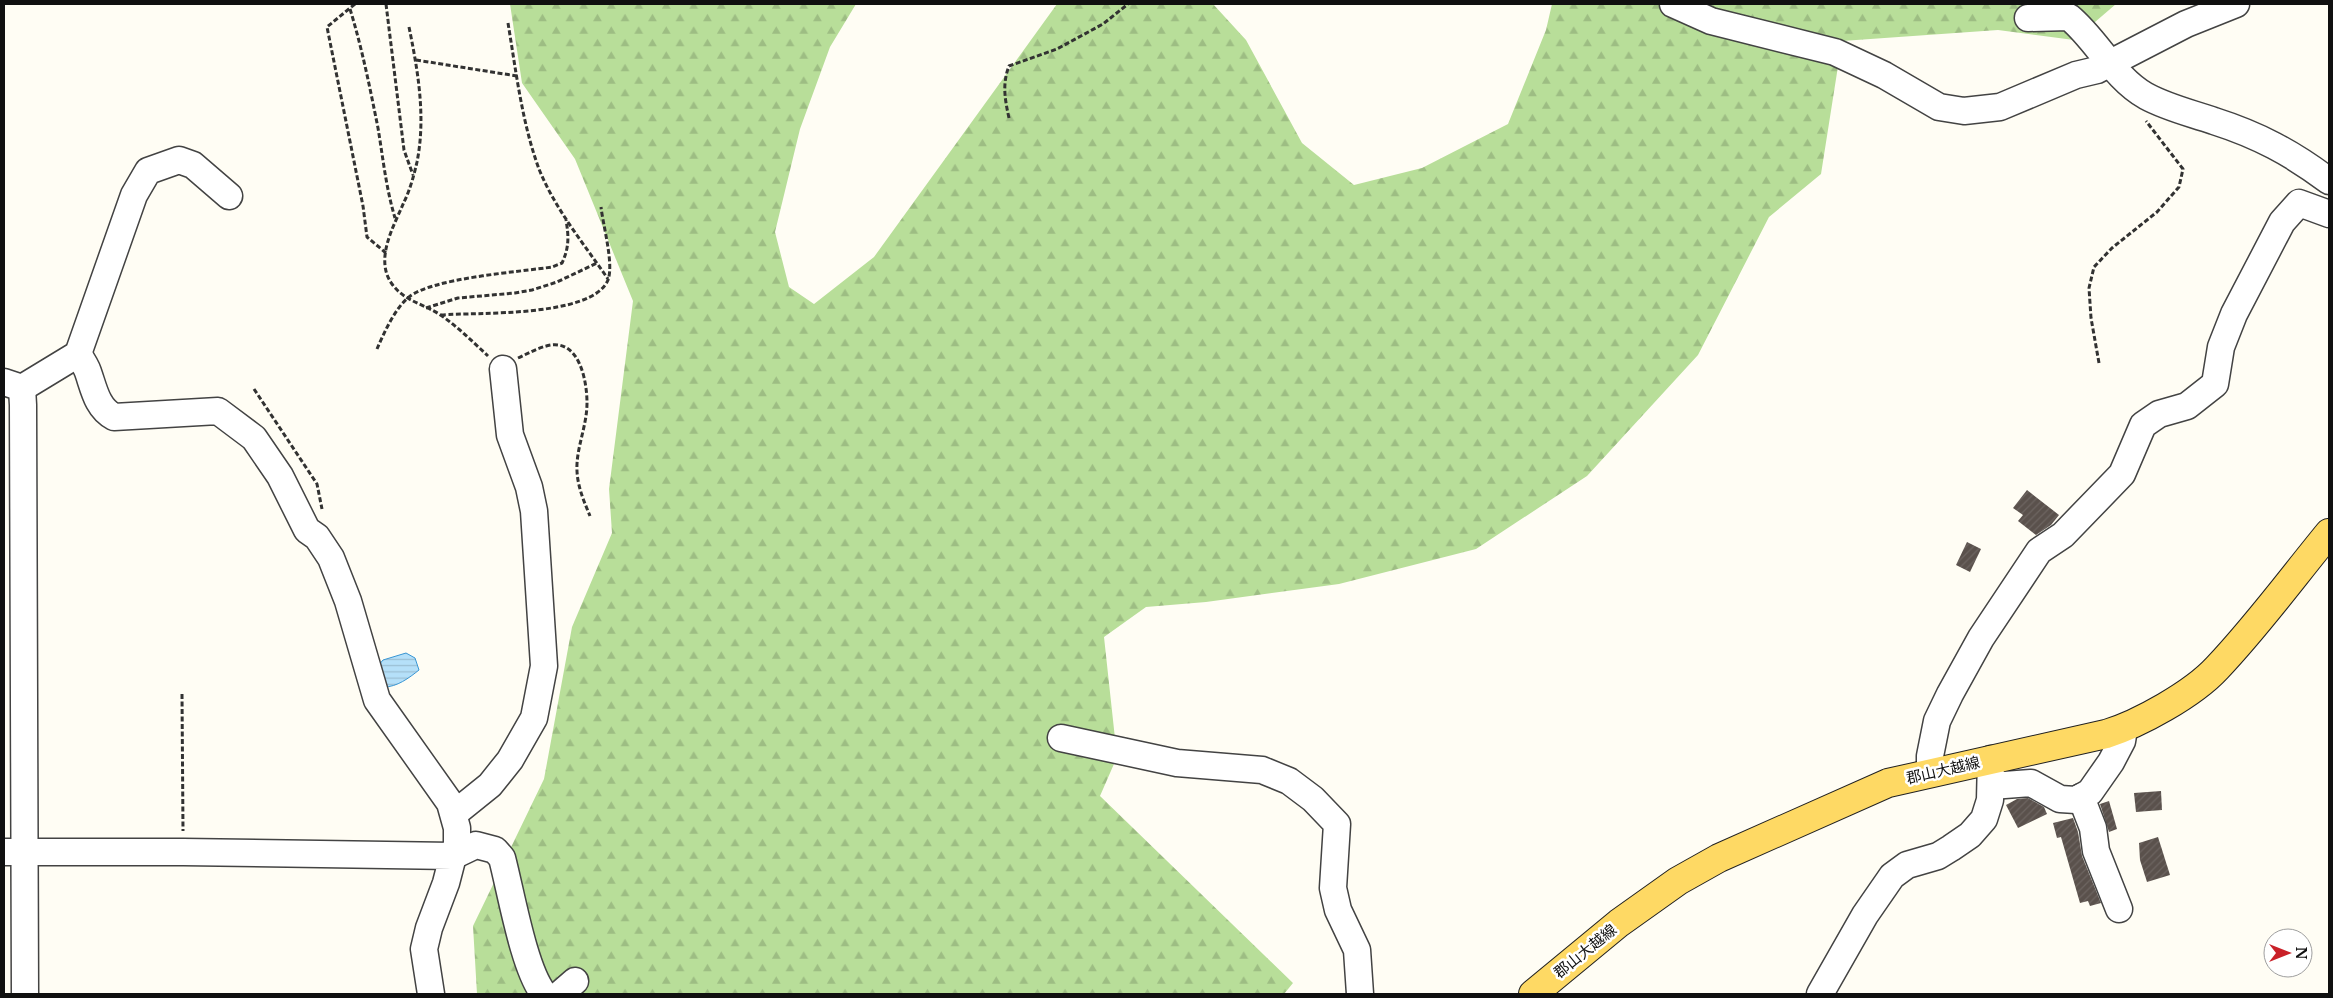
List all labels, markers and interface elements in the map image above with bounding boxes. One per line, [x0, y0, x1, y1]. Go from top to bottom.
street label: 郡山大越線 [1904, 752, 1982, 788]
street label: 郡山大越線 [1550, 920, 1620, 982]
north arrow [2263, 928, 2313, 978]
text: N [2292, 946, 2310, 960]

